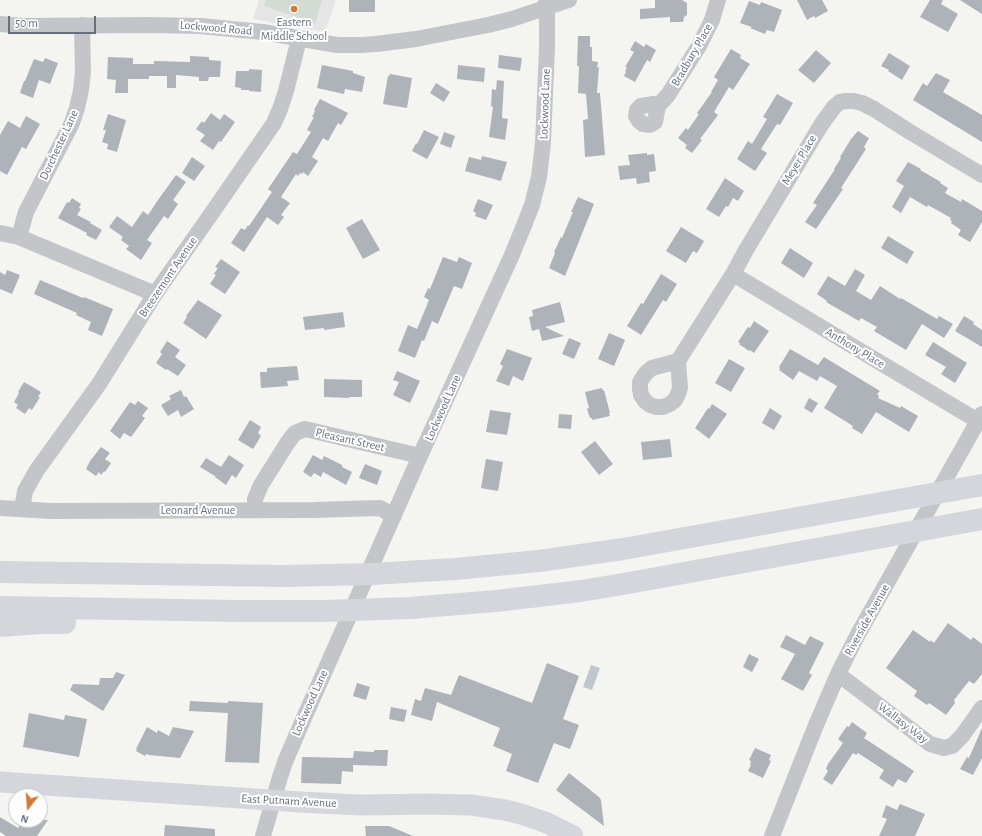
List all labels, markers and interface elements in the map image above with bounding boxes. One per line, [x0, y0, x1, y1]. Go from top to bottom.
marker: Eastern Middle School [289, 4, 299, 14]
scale bar [10, 8, 98, 34]
place label: Eastern Middle School [261, 15, 327, 43]
text: 50 m [15, 17, 38, 29]
street label: Lockwood Road [179, 18, 253, 38]
street label: Bradbury Place [668, 21, 716, 89]
street label: Lockwood Lane [537, 68, 553, 140]
street label: Dorchester Lane [37, 108, 81, 182]
street label: Meyer Place [778, 132, 820, 188]
street label: Breezemont Avenue [136, 234, 200, 320]
street label: Anthony Place [823, 325, 887, 371]
street label: Lockwood Lane [422, 373, 464, 443]
street label: Pleasant Street [314, 425, 386, 455]
street label: Leonard Avenue [161, 503, 235, 517]
street label: Riverside Avenue [841, 582, 893, 658]
street label: Lockwood Lane [289, 668, 331, 738]
street label: Wallasy Way [875, 699, 931, 747]
north arrow [8, 788, 48, 828]
street label: East Putnam Avenue [241, 791, 337, 811]
text: N [19, 813, 30, 825]

